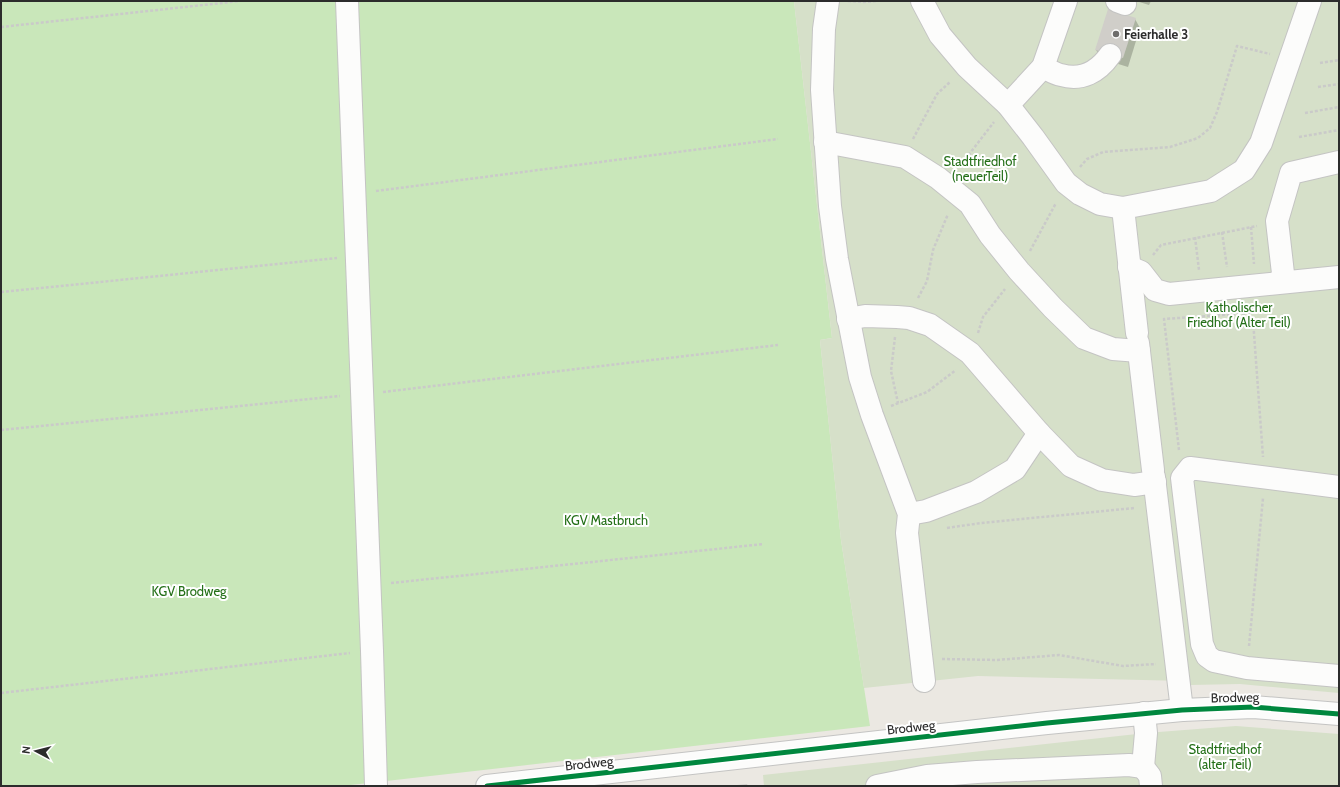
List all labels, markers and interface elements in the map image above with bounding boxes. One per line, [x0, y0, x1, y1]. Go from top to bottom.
place label: Feierhalle 3 [1124, 26, 1188, 42]
marker: Feierhalle 3 [1111, 29, 1121, 39]
park label: Stadtfriedhof (neuerTeil) [943, 153, 1017, 184]
park label: Katholischer Friedhof (Alter Teil) [1187, 299, 1291, 330]
park label: KGV Mastbruch [564, 512, 648, 528]
park label: KGV Brodweg [151, 583, 227, 599]
street label: Brodweg [1211, 689, 1260, 705]
street label: Brodweg [886, 716, 936, 737]
north arrow [16, 731, 56, 771]
park label: Stadtfriedhof (alter Teil) [1188, 741, 1262, 772]
text: N [19, 745, 33, 754]
street label: Brodweg [564, 752, 614, 773]

